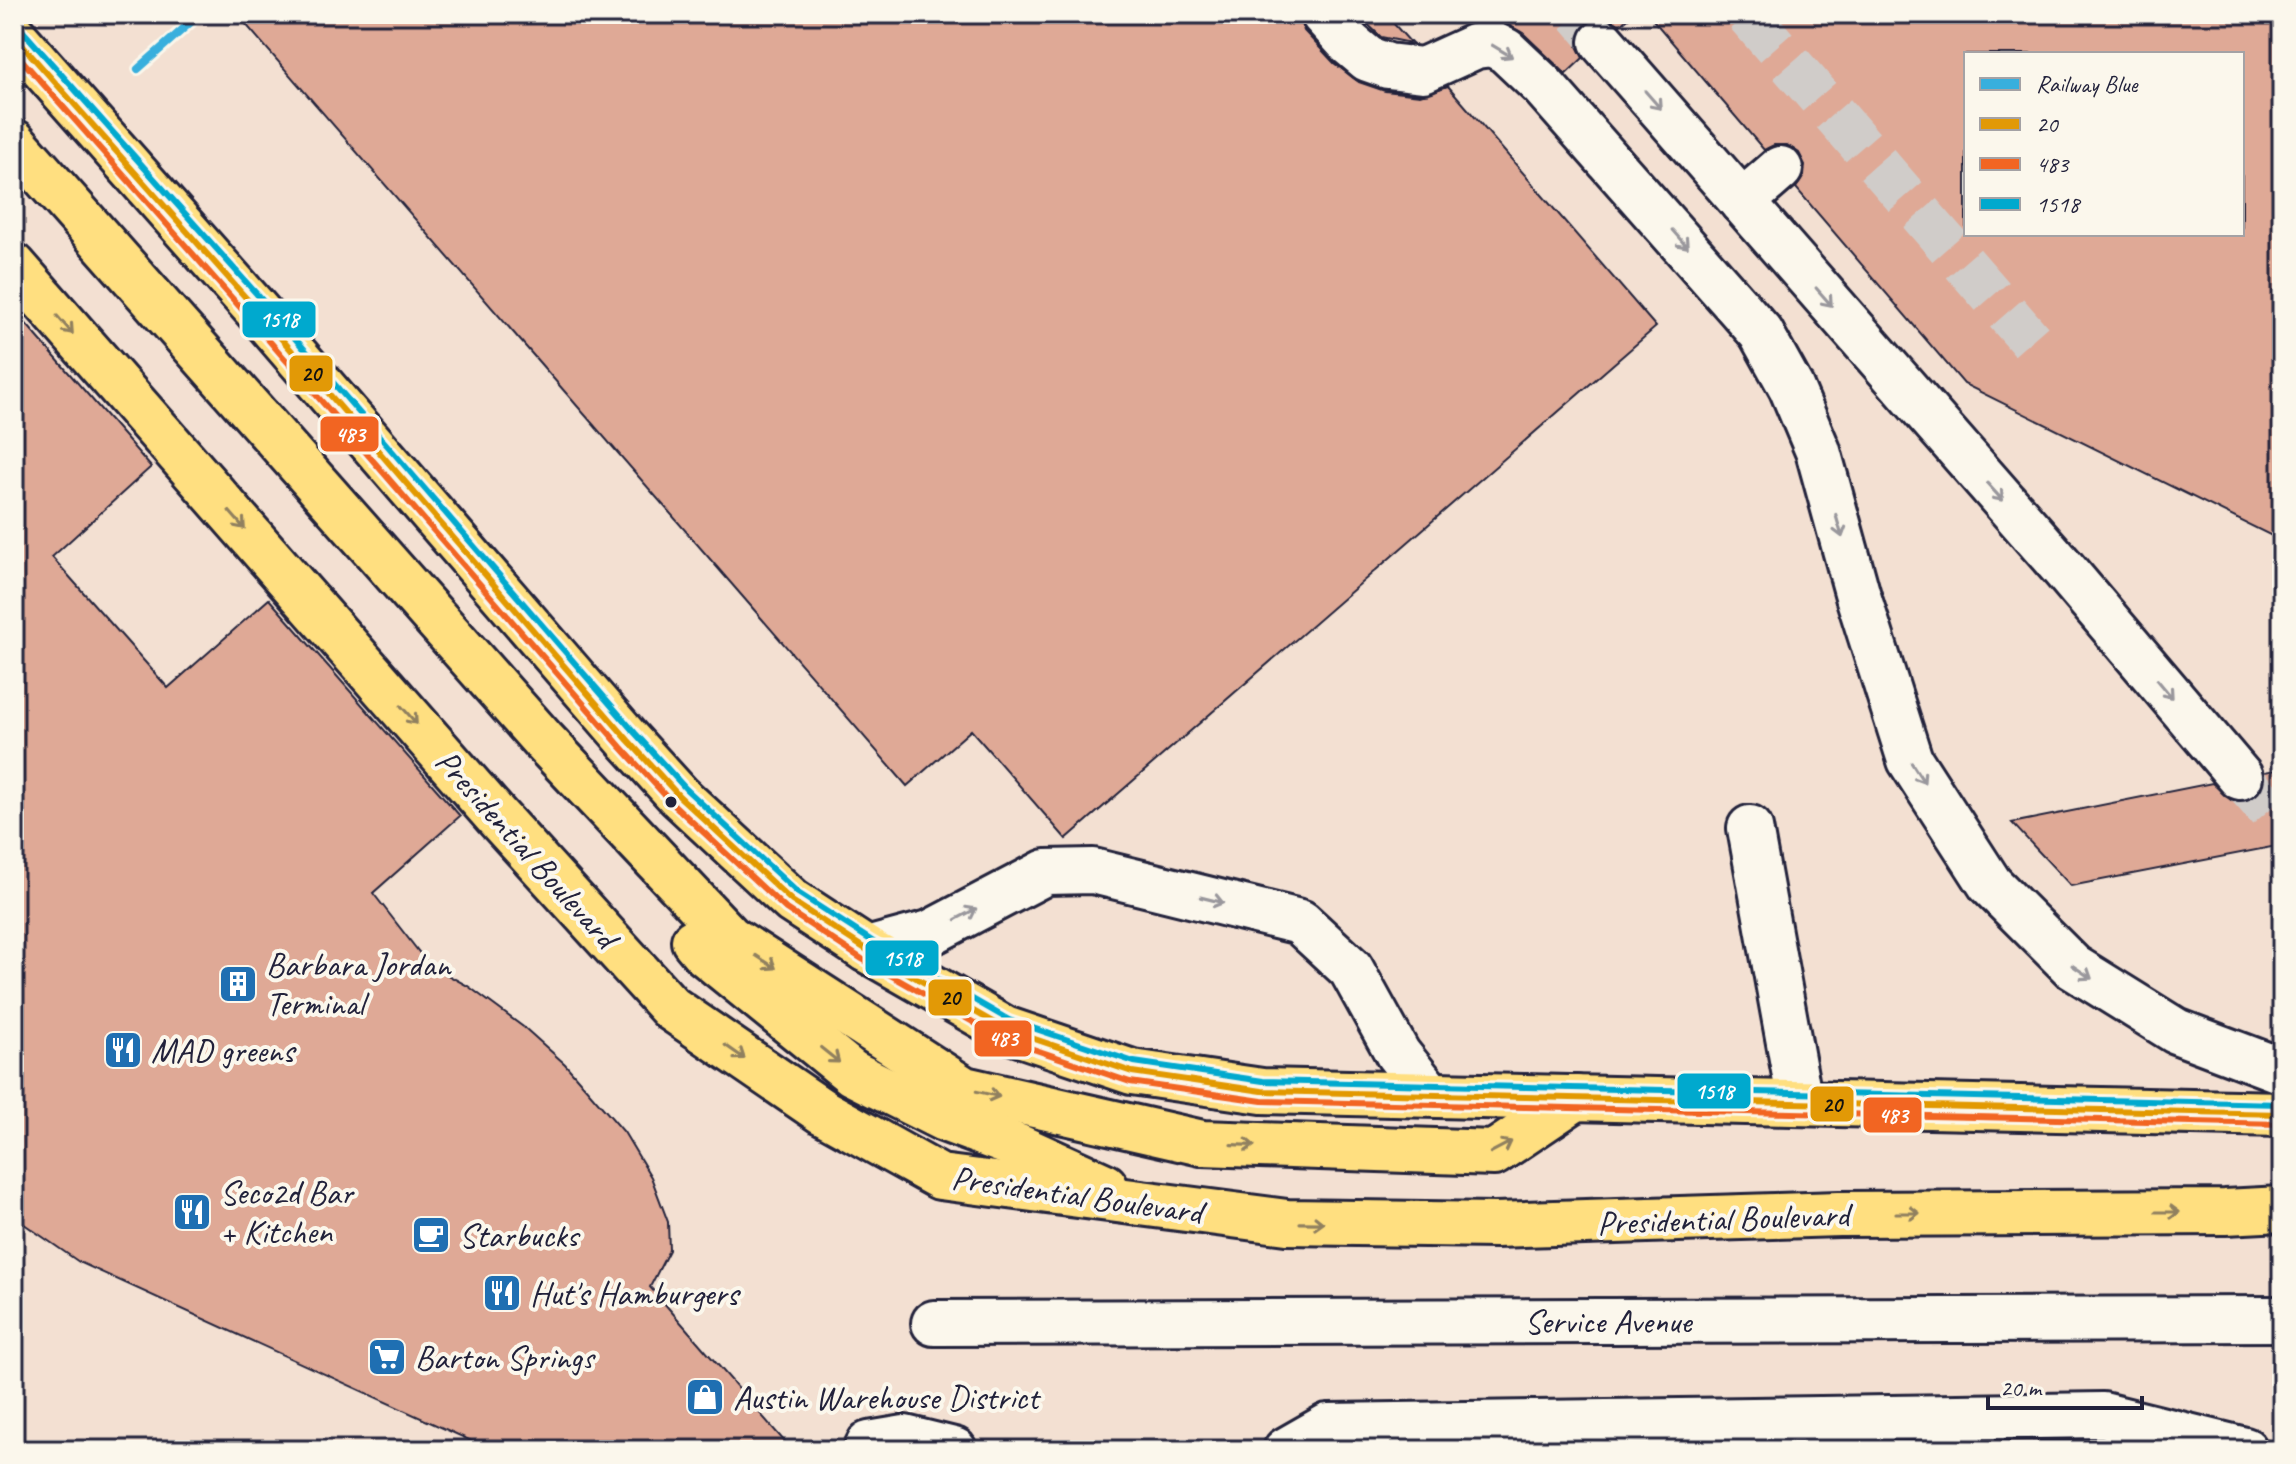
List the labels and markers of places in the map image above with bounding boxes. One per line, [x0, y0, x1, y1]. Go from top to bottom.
unlabelled marker [663, 794, 679, 810]
place label: Barbara Jordan Terminal [266, 943, 452, 1025]
building icon: Barbara Jordan Terminal [217, 963, 259, 1005]
restaurant icon: MAD greens [102, 1029, 144, 1071]
place label: MAD greens [151, 1029, 297, 1072]
place label: Seco2d Bar + Kitchen [220, 1171, 355, 1253]
restaurant icon: Seco2d Bar + Kitchen [171, 1191, 213, 1233]
cafe icon: Starbucks [410, 1214, 452, 1256]
place label: Starbucks [459, 1214, 581, 1257]
restaurant icon: Hut's Hamburgers [481, 1272, 523, 1314]
place label: Hut's Hamburgers [530, 1272, 742, 1315]
supermarket icon: Barton Springs [366, 1336, 408, 1378]
place label: Barton Springs [415, 1336, 596, 1379]
shop icon: Austin Warehouse District [684, 1376, 726, 1418]
place label: Austin Warehouse District [733, 1376, 1042, 1419]

